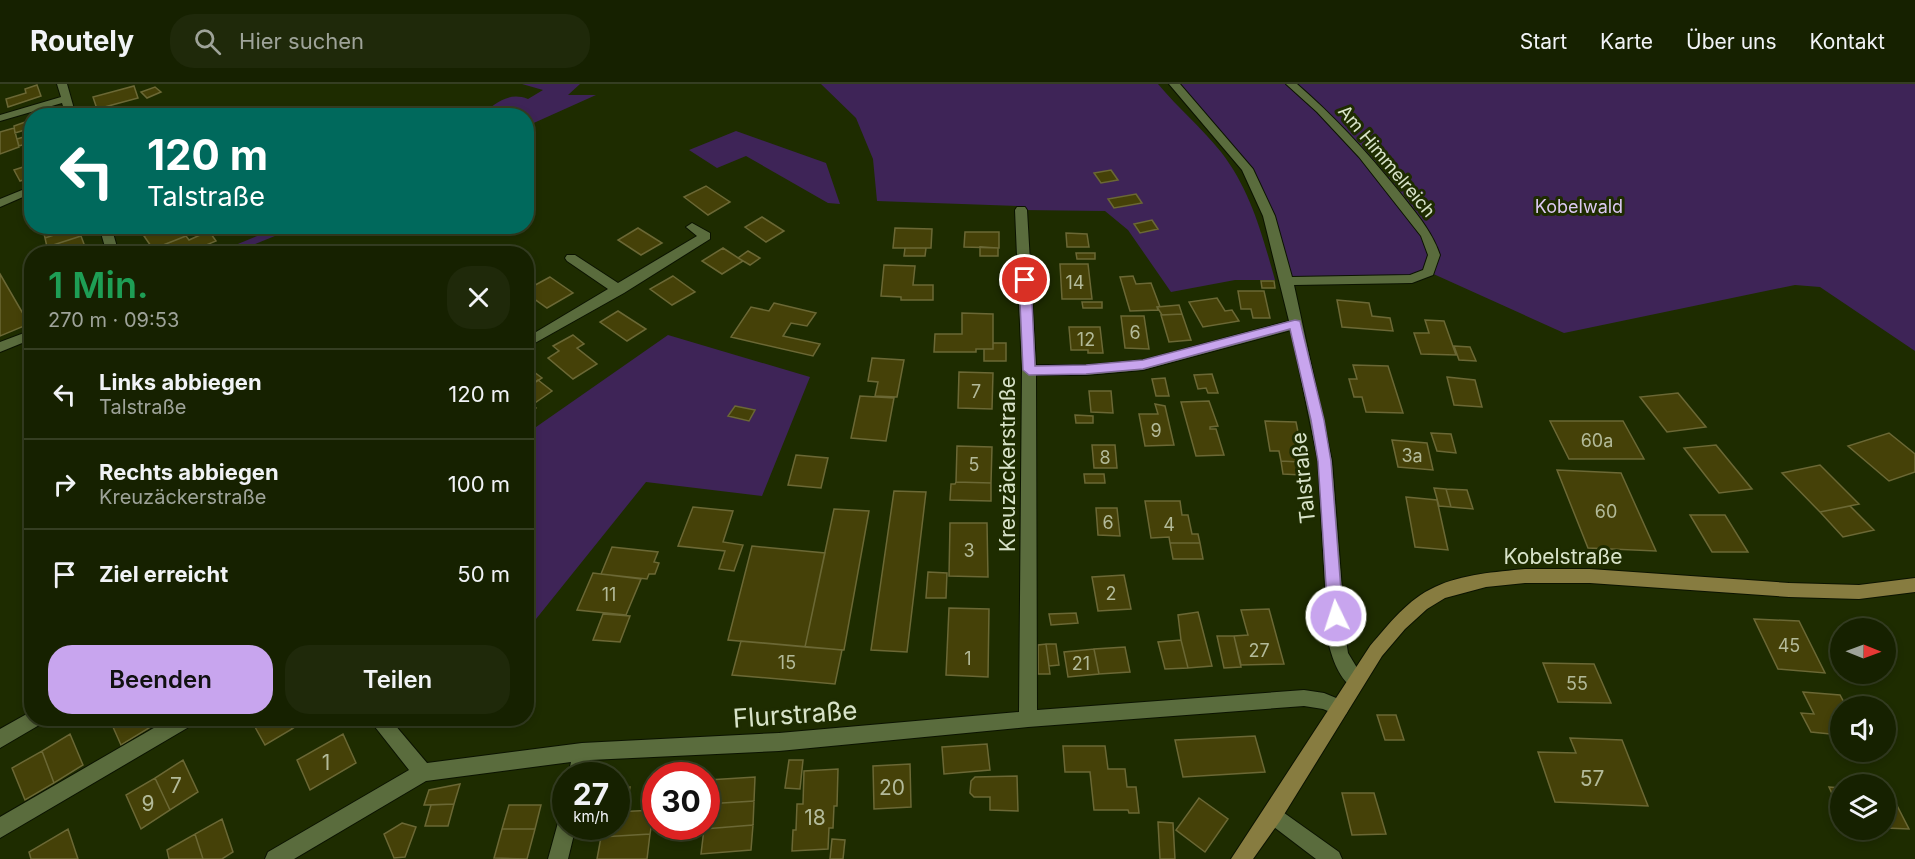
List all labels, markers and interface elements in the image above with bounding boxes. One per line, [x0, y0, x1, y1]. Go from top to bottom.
search box [170, 14, 590, 68]
text: Routely [30, 24, 134, 58]
icon: search [191, 25, 224, 58]
text: Hier suchen [239, 28, 364, 54]
text: Start [1520, 29, 1567, 54]
text: Karte [1600, 29, 1653, 54]
text: Über uns [1686, 29, 1777, 54]
text: Kontakt [1810, 29, 1885, 54]
street label: Am Himmelreich [1334, 101, 1440, 221]
text: 120 m [147, 129, 268, 180]
icon: left [48, 132, 126, 210]
text: Talstraße [147, 180, 265, 213]
park label: Kobelwald [1535, 196, 1623, 217]
pin [999, 254, 1050, 305]
text: 1 Min. [48, 263, 148, 307]
icon: arrive [1008, 263, 1041, 296]
button: close [447, 266, 510, 329]
house number: 14 [1066, 272, 1084, 293]
text: 270 m · 09:53 [48, 308, 179, 332]
house number: 6 [1129, 322, 1141, 343]
house number: 12 [1077, 329, 1095, 350]
text: Links abbiegen [99, 369, 262, 395]
street label: Kreuzäckerstraße [995, 376, 1020, 552]
icon: left [48, 378, 81, 411]
text: 120 m [448, 381, 510, 407]
house number: 7 [971, 381, 981, 402]
text: Talstraße [99, 395, 186, 419]
house number: 9 [1150, 420, 1162, 441]
house number: 60a [1581, 430, 1613, 451]
street label: Talstraße [1286, 431, 1320, 525]
house number: 3a [1401, 445, 1423, 466]
house number: 8 [1099, 447, 1111, 468]
house number: 5 [969, 454, 979, 475]
text: Rechts abbiegen [99, 459, 279, 485]
icon: right [48, 468, 81, 501]
text: 100 m [448, 471, 510, 497]
text: Kreuzäckerstraße [99, 485, 266, 509]
house number: 60 [1595, 501, 1617, 522]
house number: 6 [1102, 512, 1114, 533]
house number: 4 [1163, 514, 1175, 535]
house number: 3 [963, 540, 975, 561]
street label: Kobelstraße [1504, 544, 1622, 569]
icon: arrive [48, 558, 81, 591]
text: Ziel erreicht [99, 561, 228, 587]
text: 50 m [457, 561, 510, 587]
house number: 2 [1106, 583, 1116, 604]
house number: 11 [602, 584, 616, 605]
position arrow [1304, 584, 1368, 648]
north arrow [1830, 618, 1896, 684]
map controls [1830, 618, 1896, 840]
house number: 45 [1778, 635, 1800, 656]
house number: 27 [1248, 640, 1270, 661]
button: Beenden [48, 645, 273, 714]
button: Teilen [285, 645, 510, 714]
house number: 1 [964, 648, 972, 669]
house number: 15 [778, 652, 796, 673]
house number: 21 [1072, 653, 1090, 674]
house number: 55 [1566, 673, 1588, 694]
street label: Flurstraße [732, 694, 858, 734]
button: sound [1830, 696, 1896, 762]
house number: 1 [322, 750, 330, 775]
speed limit sign: 30 [642, 762, 720, 840]
house number: 57 [1580, 766, 1604, 791]
house number: 7 [170, 773, 182, 798]
button: layers [1830, 774, 1896, 840]
house number: 20 [879, 775, 905, 800]
text: 27 [573, 776, 609, 812]
house number: 9 [141, 791, 155, 816]
house number: 18 [804, 805, 826, 830]
text: km/h [573, 807, 609, 826]

